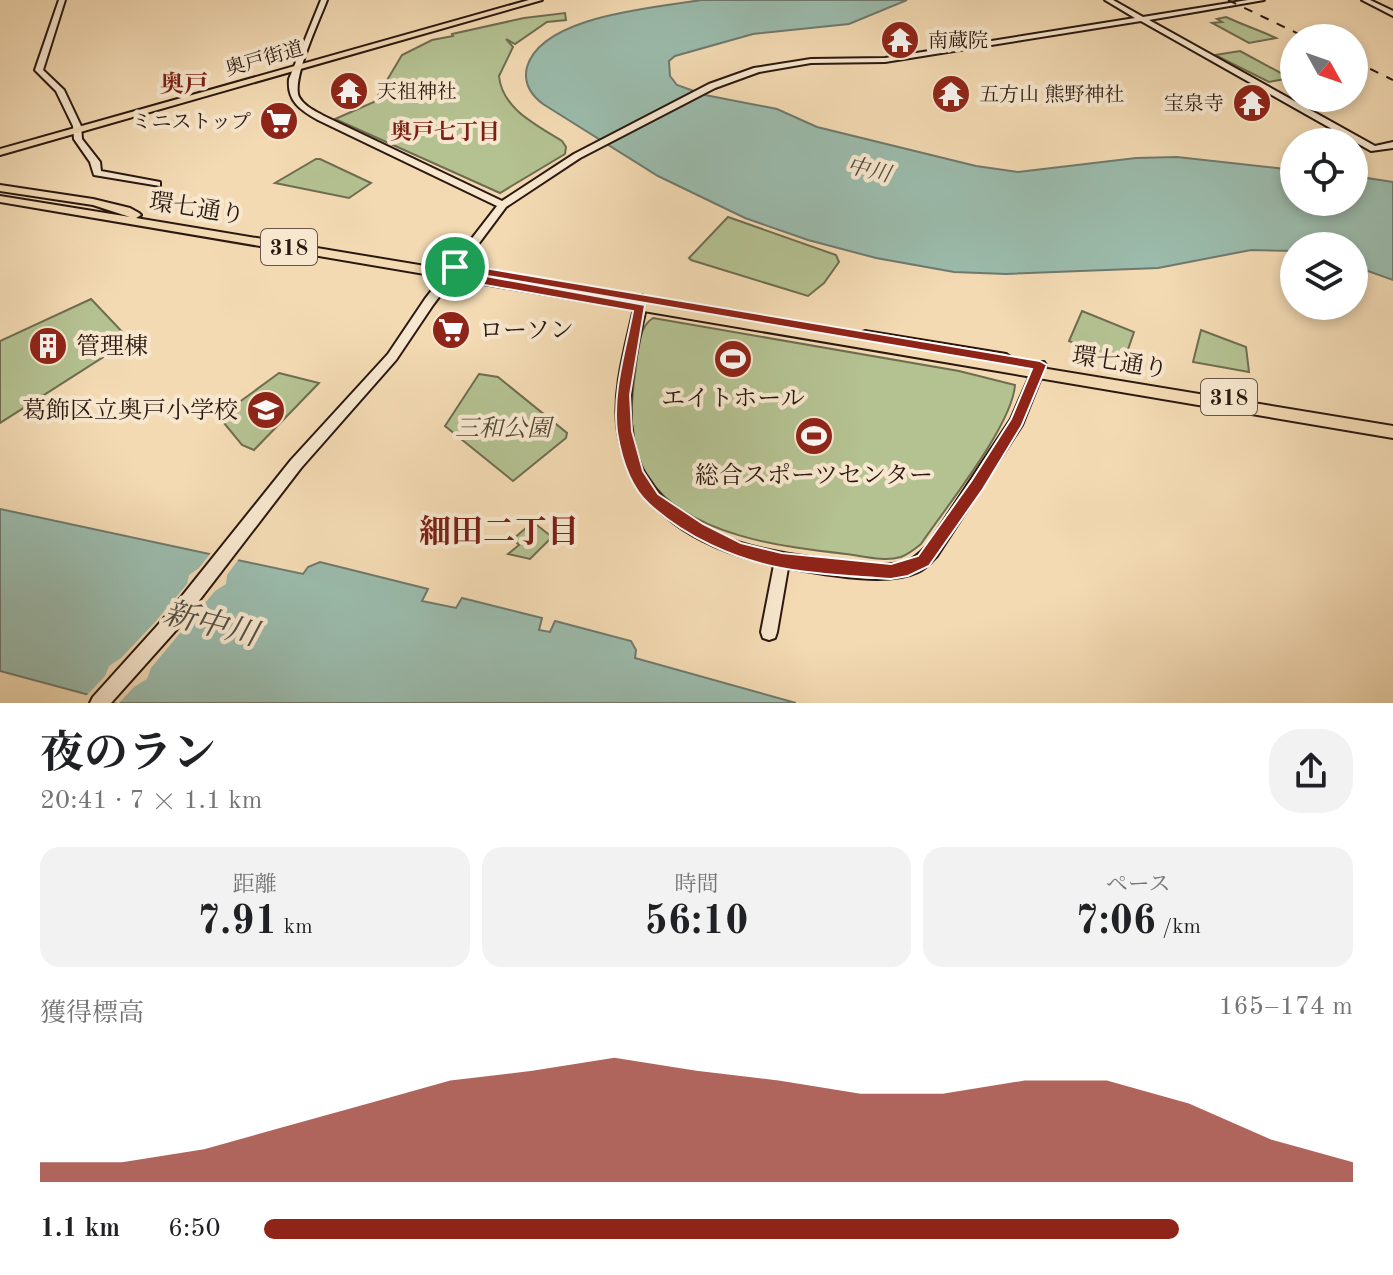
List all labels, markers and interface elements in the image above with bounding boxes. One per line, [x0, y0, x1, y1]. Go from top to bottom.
temple icon: 南蔵院 [879, 19, 921, 61]
north arrow [1280, 24, 1368, 112]
map controls [1280, 24, 1368, 320]
place label: 南蔵院 [928, 30, 988, 52]
street label: 奥戸街道 [223, 37, 306, 81]
temple icon: 天祖神社 [328, 70, 370, 112]
district label: 奥戸 [160, 71, 208, 98]
temple icon: 五方山 熊野神社 [930, 73, 972, 115]
place label: 天祖神社 [377, 81, 457, 103]
temple icon: 宝泉寺 [1231, 82, 1273, 124]
place label: 五方山 熊野神社 [979, 84, 1125, 106]
place label: 宝泉寺 [1164, 93, 1224, 115]
supermarket icon: ミニストップ [258, 100, 300, 142]
place label: ミニストップ [132, 112, 251, 133]
district label: 奥戸七丁目 [390, 120, 500, 144]
button: locate [1280, 128, 1368, 216]
water label: 中川 [845, 153, 895, 187]
street label: 環七通り [147, 189, 246, 229]
road number: 318 [261, 229, 317, 265]
button: layers [1280, 232, 1368, 320]
pin [421, 233, 489, 301]
icon: arrive [433, 245, 477, 289]
supermarket icon: ローソン [430, 309, 472, 351]
place label: ローソン [479, 320, 574, 344]
building icon: 管理棟 [27, 325, 69, 367]
place label: 管理棟 [76, 333, 148, 360]
sports icon: エイトホール [712, 338, 754, 380]
street label: 環七通り [1070, 343, 1169, 383]
road number: 318 [1201, 379, 1257, 415]
place label: エイトホール [661, 387, 805, 412]
school or university icon: 葛飾区立奥戸小学校 [245, 389, 287, 431]
place label: 葛飾区立奥戸小学校 [22, 397, 238, 424]
park label: 三和公園 [455, 415, 555, 442]
sports icon: 総合スポーツセンター [793, 415, 835, 457]
place label: 総合スポーツセンター [695, 462, 933, 489]
district label: 細田二丁目 [419, 514, 579, 550]
water label: 新中川 [160, 596, 264, 654]
button: share [1269, 729, 1353, 813]
text: 夜のラン [40, 733, 216, 777]
text: 20:41 · 7 × 1.1 km [40, 788, 262, 814]
text: 距離 [233, 874, 277, 896]
text: 時間 [674, 874, 719, 896]
text: ペース [1106, 874, 1171, 896]
text: 7.91 [197, 903, 278, 943]
text: 56:10 [644, 903, 748, 943]
text: 7:06 [1075, 903, 1156, 943]
text: km [278, 916, 313, 938]
text: /km [1156, 916, 1201, 938]
text: 165–174 m [1218, 994, 1353, 1020]
text: 獲得標高 [40, 1001, 144, 1027]
text: 1.1 km [40, 1216, 120, 1242]
text: 6:50 [168, 1216, 221, 1242]

